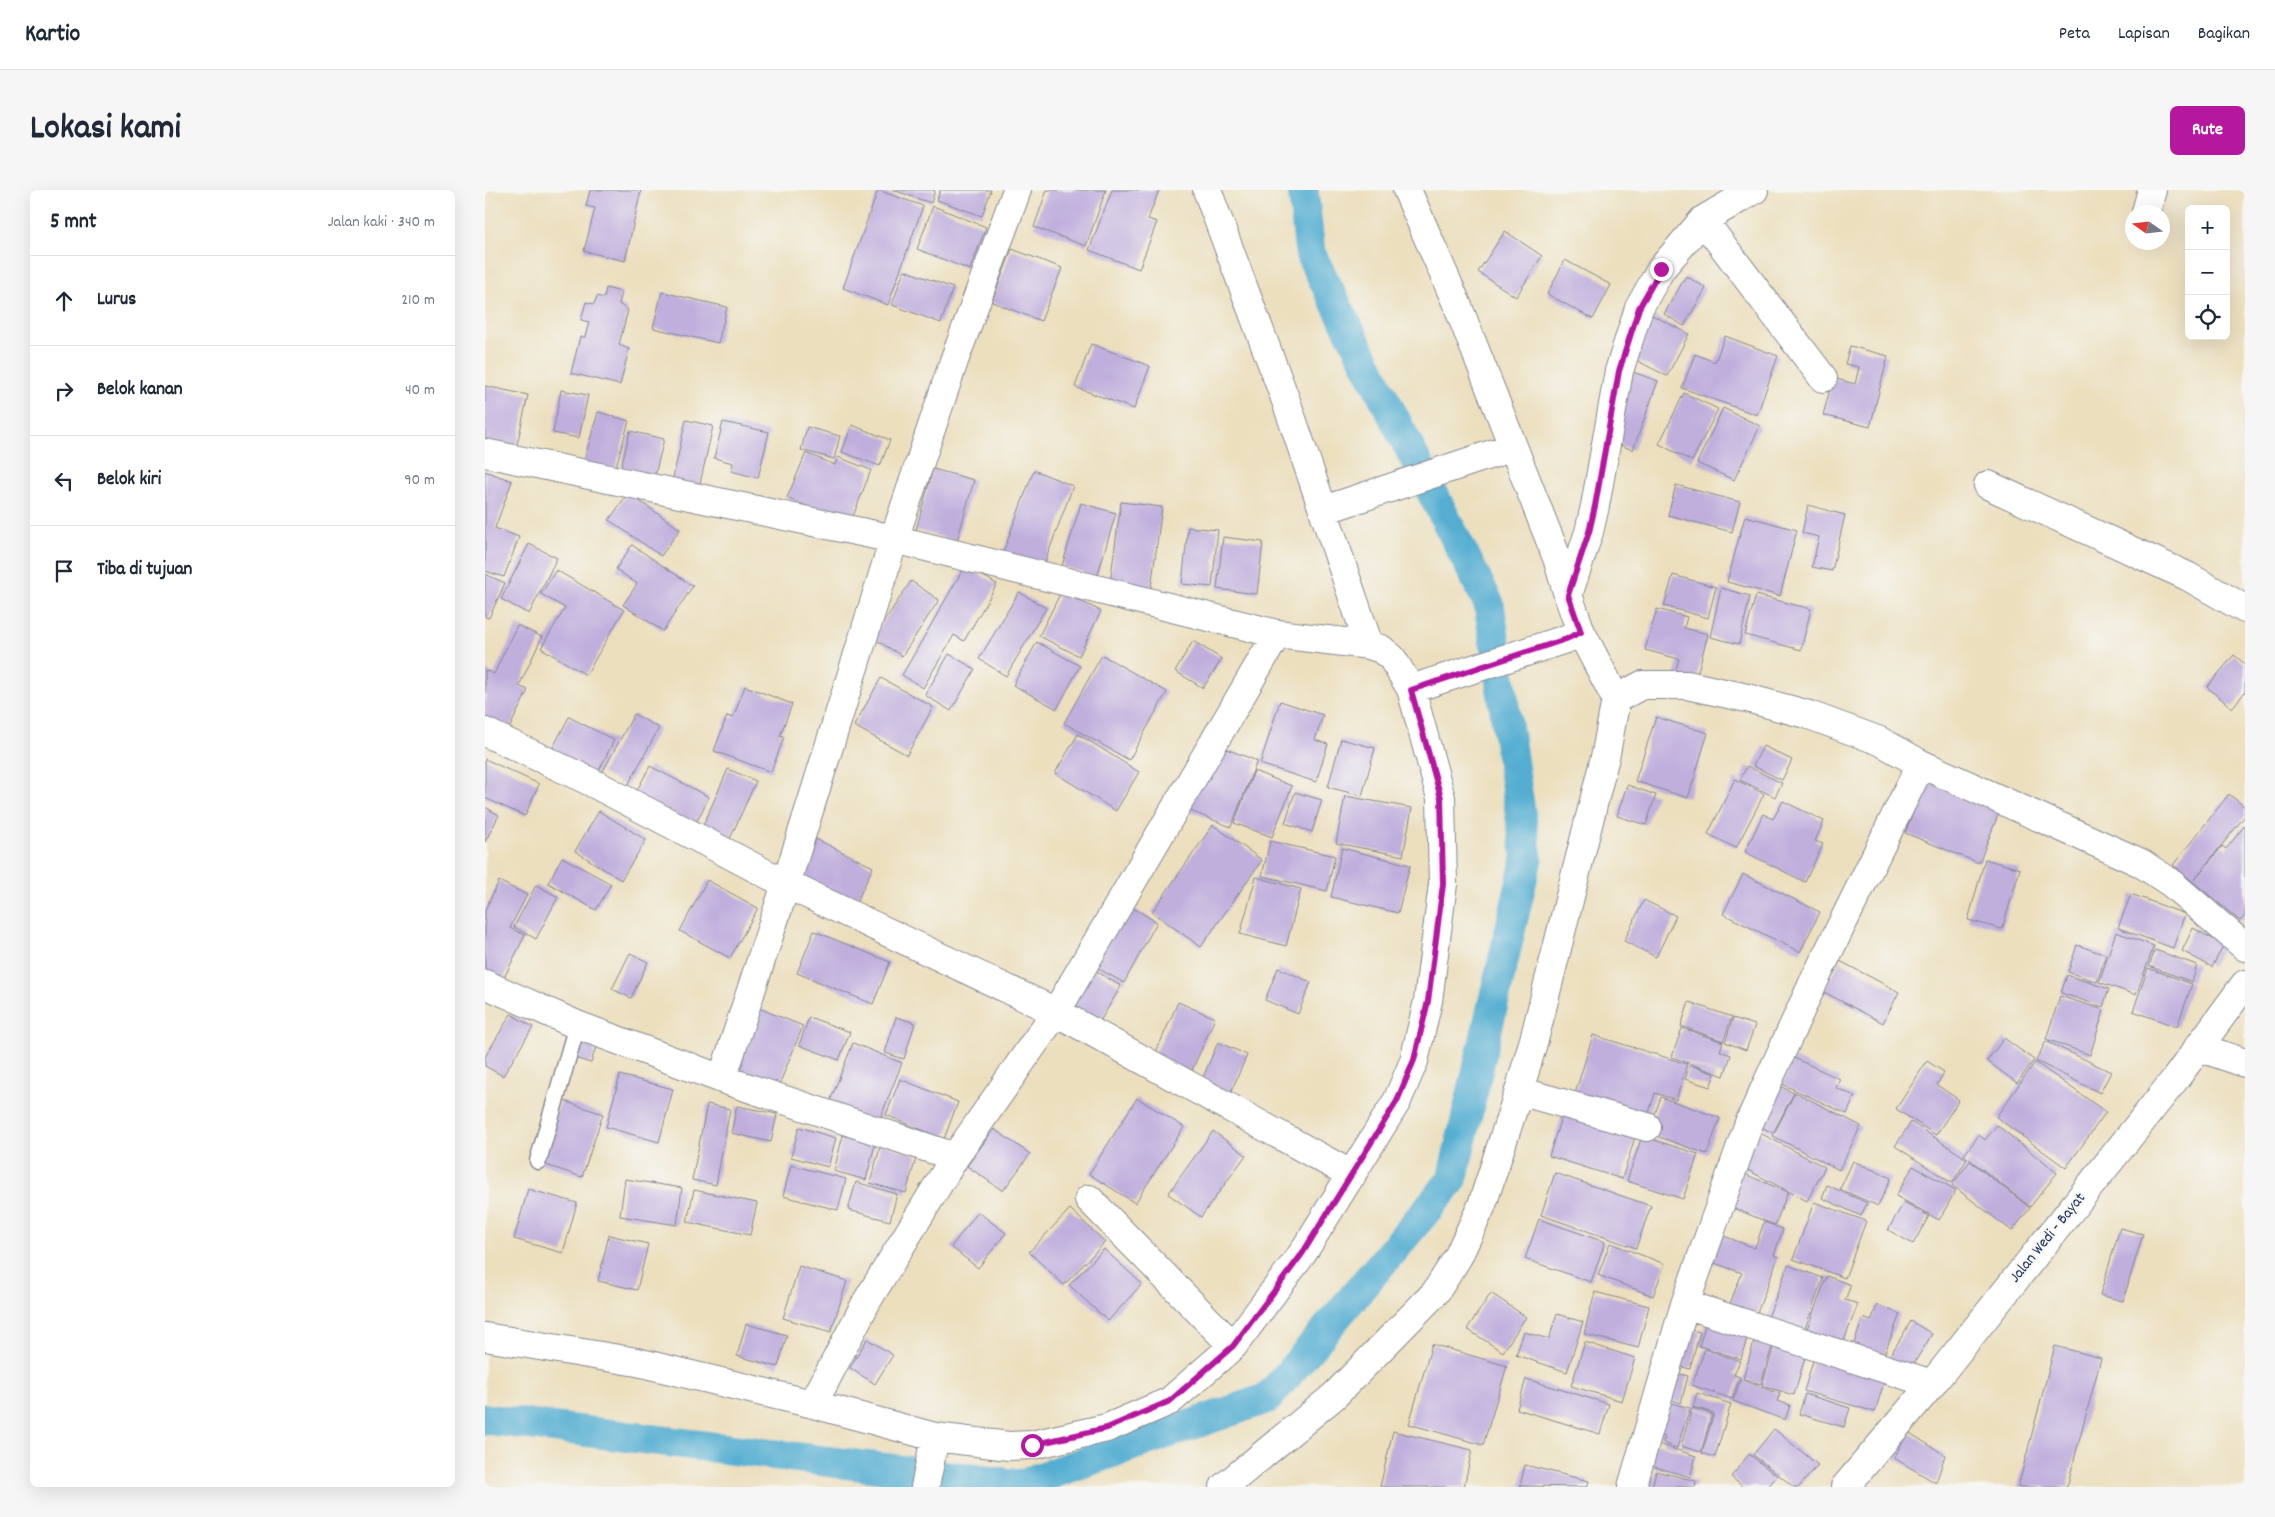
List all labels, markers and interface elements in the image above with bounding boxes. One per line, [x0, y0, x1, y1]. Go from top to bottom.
text: Kartio [25, 18, 80, 52]
text: Peta [2059, 22, 2090, 47]
text: Lapisan [2118, 22, 2170, 47]
text: Bagikan [2198, 22, 2250, 47]
text: Lokasi kami [30, 105, 181, 155]
button: Rute [2170, 106, 2245, 155]
north arrow [2125, 205, 2170, 250]
map controls [2185, 205, 2230, 340]
button: + [2185, 205, 2230, 250]
text: 5 mnt [50, 208, 96, 238]
text: Jalan kaki · 340 m [328, 211, 435, 234]
button: − [2185, 250, 2230, 295]
route end [1650, 258, 1673, 281]
icon: ahead [50, 287, 78, 315]
text: Lurus [97, 287, 136, 314]
text: 210 m [401, 289, 435, 312]
button: locate [2185, 295, 2230, 340]
icon: right [50, 377, 78, 405]
text: Belok kanan [97, 377, 183, 404]
text: 40 m [405, 379, 435, 402]
icon: left [50, 467, 78, 495]
text: Belok kiri [97, 467, 161, 494]
text: 90 m [404, 469, 435, 492]
icon: arrive [50, 557, 78, 585]
text: Tiba di tujuan [97, 557, 192, 584]
street label: Jalan Wedi - Bayat [2004, 1188, 2092, 1288]
route start [1021, 1434, 1044, 1457]

